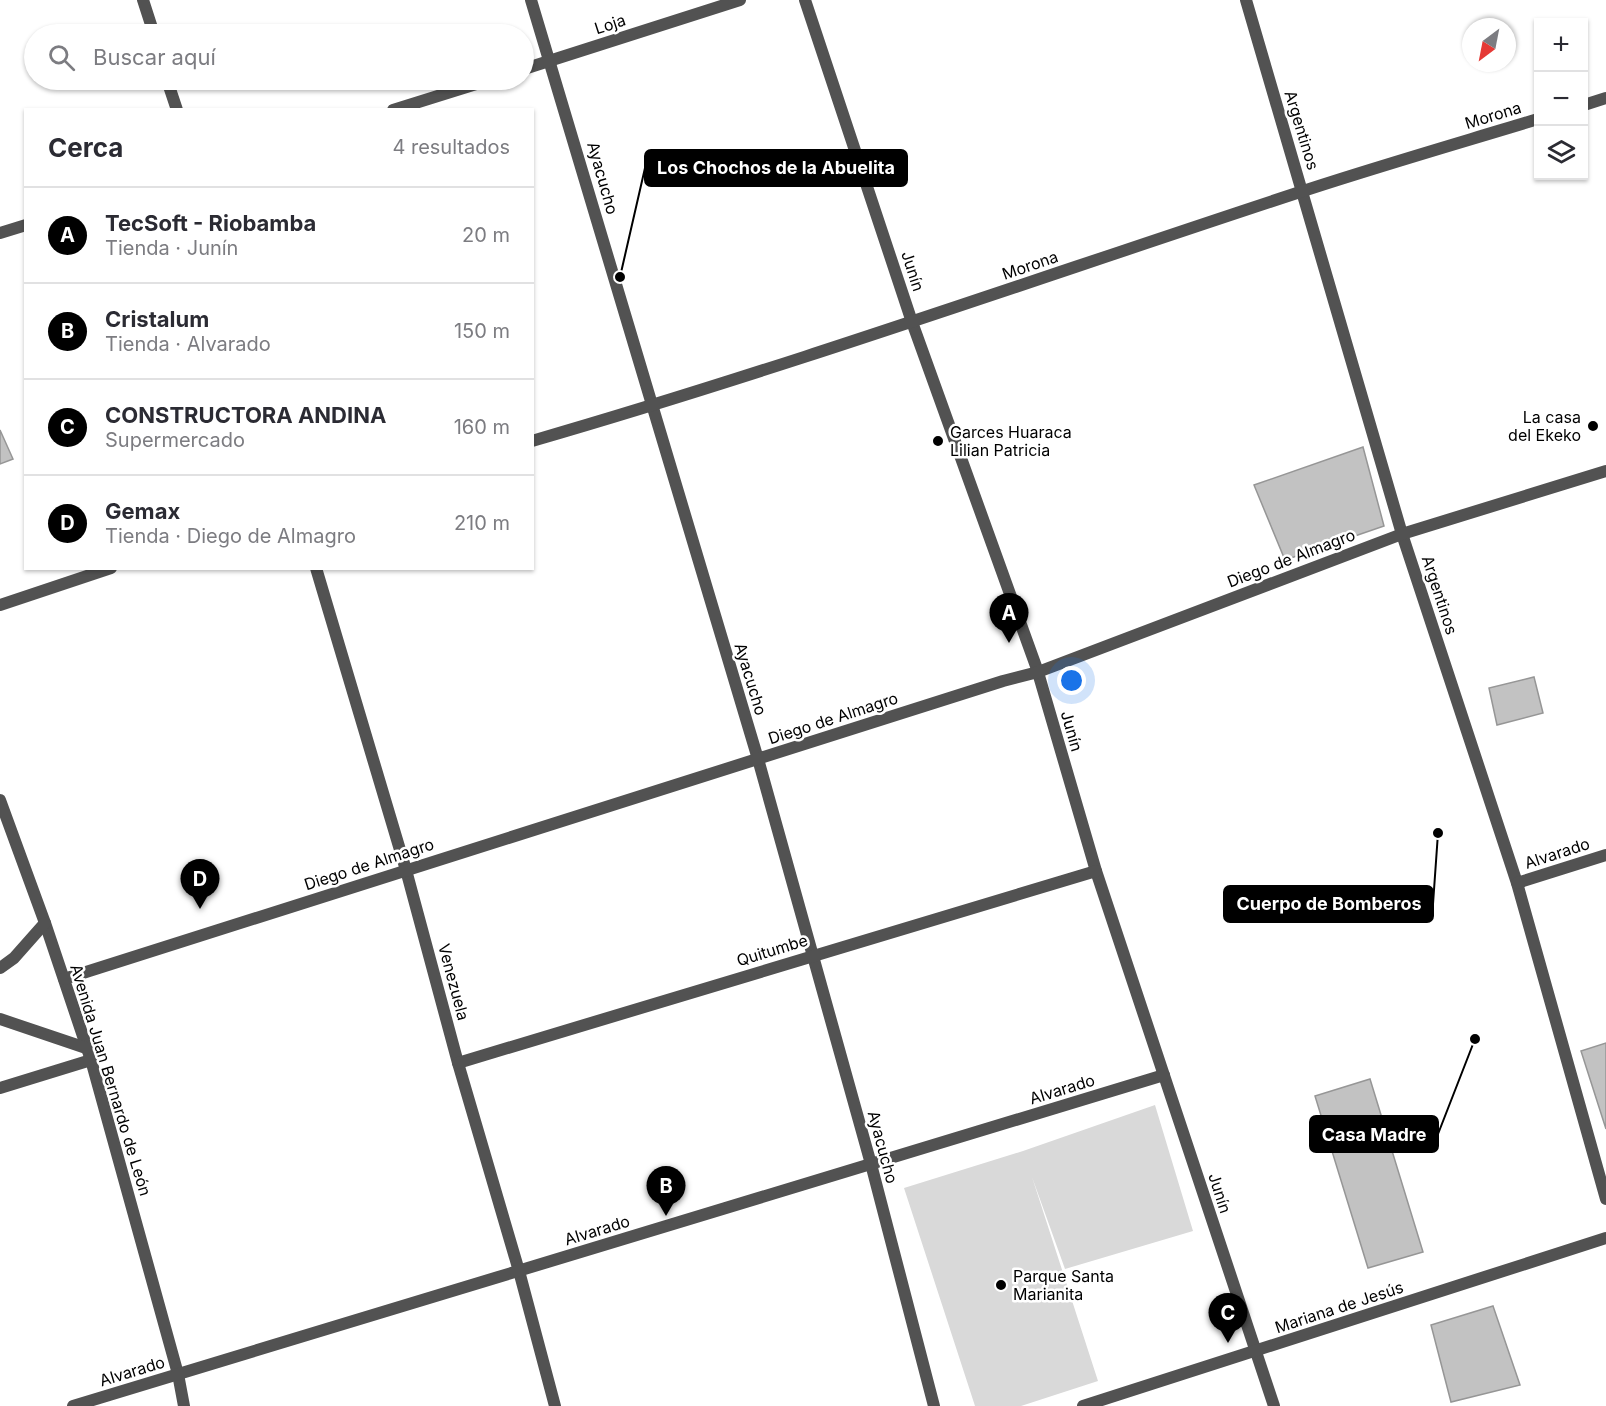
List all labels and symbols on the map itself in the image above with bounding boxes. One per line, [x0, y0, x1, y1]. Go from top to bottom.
street label: Loja [592, 10, 628, 38]
north arrow [1462, 18, 1516, 72]
street label: Argentinos [1280, 88, 1324, 172]
street label: Morona [1462, 97, 1524, 133]
street label: Ayacucho [583, 139, 623, 217]
callout: Los Chochos de la Abuelita [645, 150, 907, 186]
text: Los Chochos de la Abuelita [657, 157, 895, 178]
street label: Morona [999, 246, 1061, 284]
street label: Junín [897, 248, 929, 294]
place label: La casa del Ekeko [1508, 407, 1581, 445]
marker: La casa del Ekeko [1586, 419, 1600, 433]
place label: Garces Huaraca Lilian Patricia [950, 422, 1072, 460]
marker: Garces Huaraca Lilian Patricia [931, 434, 945, 448]
street label: Diego de Almagro [1224, 524, 1358, 592]
street label: Argentinos [1418, 553, 1462, 637]
pin: A [990, 594, 1028, 643]
street label: Ayacucho [731, 640, 771, 718]
your location [1057, 666, 1086, 695]
street label: Diego de Almagro [766, 688, 900, 748]
street label: Junín [1057, 708, 1087, 754]
street label: Alvarado [1522, 833, 1592, 873]
street label: Diego de Almagro [302, 834, 436, 894]
pin: D [180, 860, 220, 909]
callout: Cuerpo de Bomberos [1224, 886, 1433, 922]
text: Cuerpo de Bomberos [1236, 893, 1422, 914]
street label: Quitumbe [734, 930, 810, 970]
street label: Venezuela [434, 941, 474, 1023]
street label: Avenida Juan Bernardo de León [66, 962, 156, 1198]
street label: Alvarado [1027, 1070, 1097, 1108]
street label: Ayacucho [864, 1108, 902, 1186]
callout: Casa Madre [1310, 1116, 1438, 1152]
text: Casa Madre [1322, 1124, 1427, 1145]
pin: B [646, 1166, 686, 1216]
street label: Junín [1204, 1170, 1236, 1216]
street label: Alvarado [562, 1211, 632, 1249]
place label: Parque Santa Marianita [1013, 1266, 1114, 1304]
street label: Mariana de Jesús [1272, 1277, 1406, 1337]
marker: Parque Santa Marianita [994, 1278, 1008, 1292]
pin: C [1208, 1294, 1248, 1343]
street label: Alvarado [97, 1352, 167, 1390]

